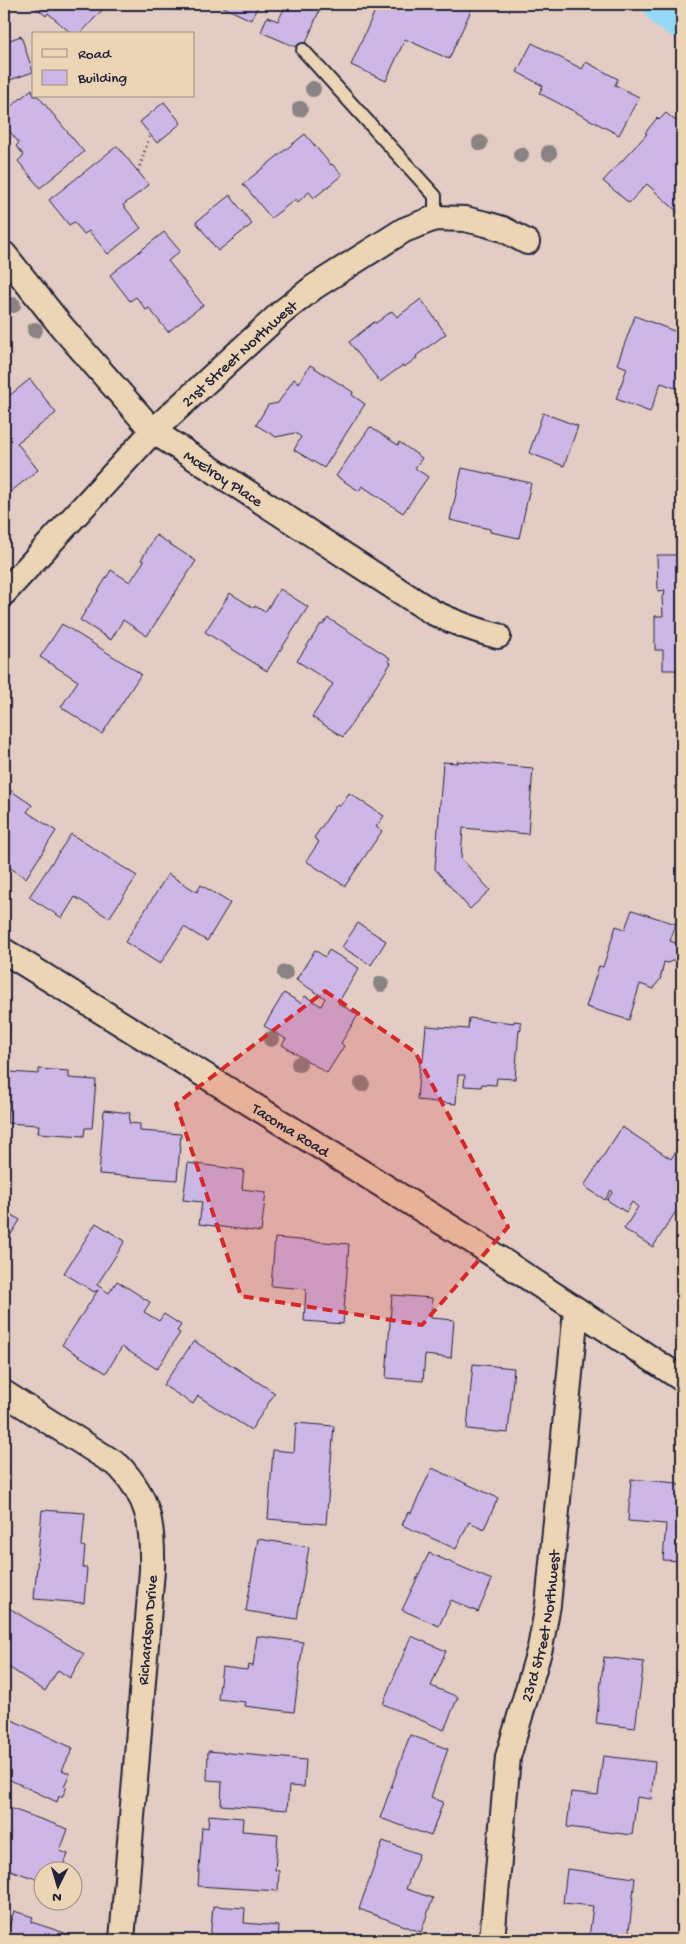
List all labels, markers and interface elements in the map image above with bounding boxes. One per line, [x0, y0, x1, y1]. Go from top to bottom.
legend [32, 32, 195, 98]
text: Road [78, 46, 112, 64]
text: Building [77, 70, 127, 88]
street label: 21st Street Northwest [179, 297, 303, 413]
street label: McElroy Place [179, 447, 266, 513]
street label: Tacoma Road [246, 1100, 333, 1164]
street label: 23rd Street Northwest [519, 1548, 566, 1705]
street label: Richardson Drive [135, 1574, 164, 1686]
north arrow [32, 1862, 82, 1912]
text: N [52, 1888, 62, 1905]

